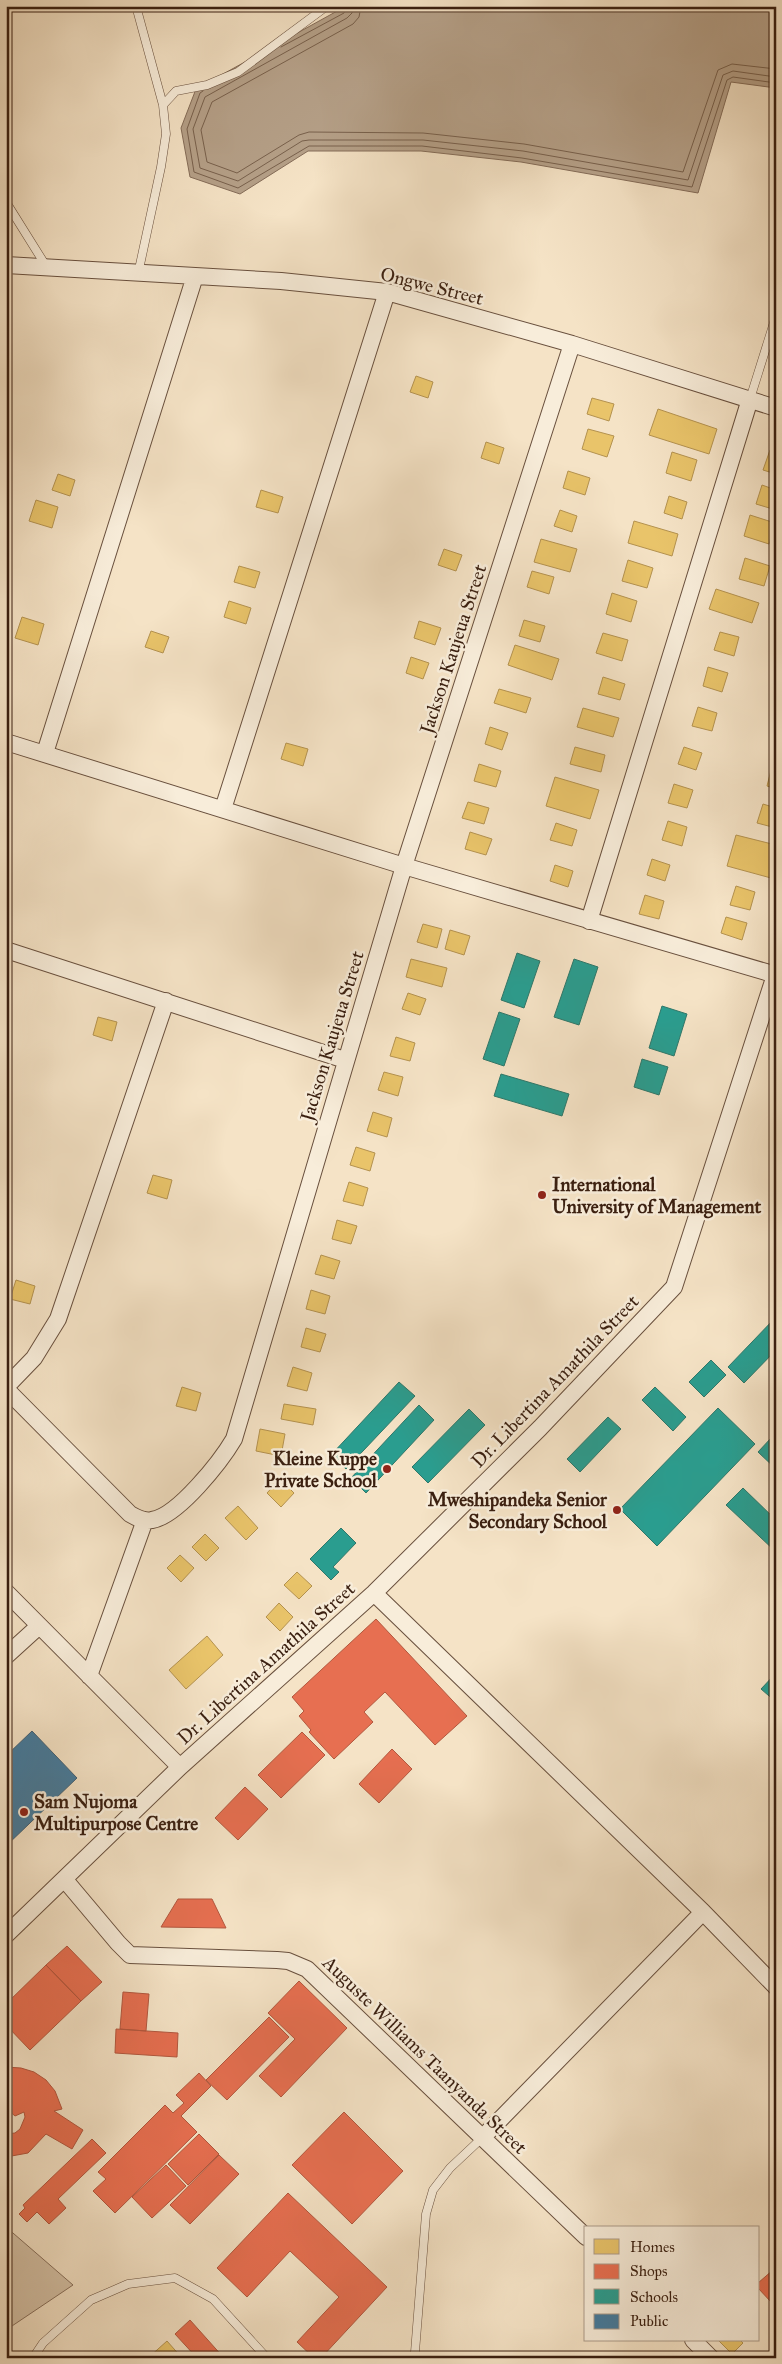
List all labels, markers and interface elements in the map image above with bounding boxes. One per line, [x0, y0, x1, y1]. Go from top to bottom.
street label: Ongwe Street [378, 262, 486, 311]
street label: Jackson Kaujeua Street [414, 561, 492, 739]
street label: Jackson Kaujeua Street [295, 948, 370, 1126]
place label: International University of Management [552, 1173, 761, 1219]
marker: International University of Management [536, 1189, 548, 1201]
street label: Dr. Libertina Amathila Street [466, 1290, 644, 1472]
place label: Kleine Kuppe Private School [264, 1447, 378, 1492]
marker: Kleine Kuppe Private School [381, 1463, 393, 1475]
place label: Mweshipandeka Senior Secondary School [428, 1488, 608, 1534]
marker: Mweshipandeka Senior Secondary School [611, 1504, 623, 1516]
street label: Dr. Libertina Amathila Street [172, 1577, 360, 1749]
place label: Sam Nujoma Multipurpose Centre [34, 1790, 198, 1836]
marker: Sam Nujoma Multipurpose Centre [18, 1806, 30, 1818]
street label: Auguste Williams Taanyanda Street [317, 1950, 532, 2160]
legend [584, 2226, 760, 2342]
text: Homes [630, 2238, 675, 2256]
text: Shops [630, 2262, 668, 2280]
text: Schools [630, 2288, 678, 2306]
text: Public [630, 2312, 668, 2330]

